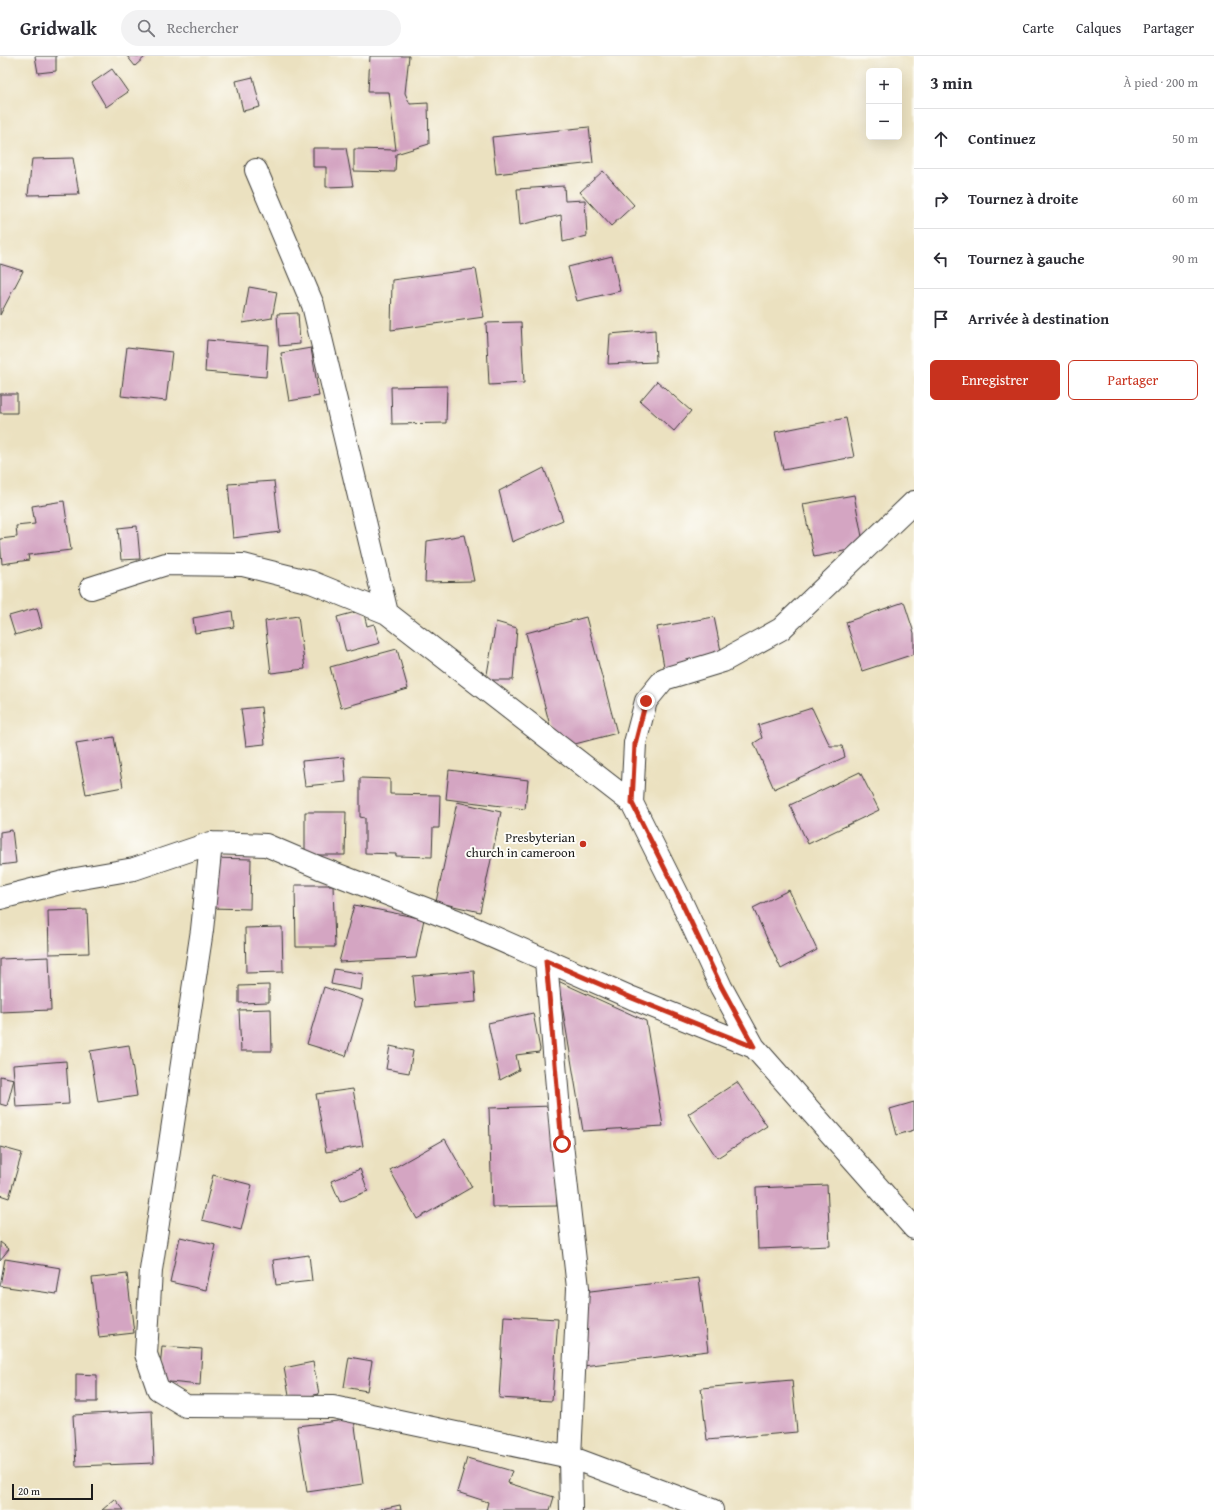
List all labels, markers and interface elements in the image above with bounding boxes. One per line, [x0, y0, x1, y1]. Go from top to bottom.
search box [121, 10, 401, 46]
text: Gridwalk [20, 14, 97, 42]
icon: search [135, 17, 157, 39]
text: Rechercher [167, 17, 239, 38]
text: Carte [1022, 18, 1054, 38]
text: Calques [1076, 18, 1121, 38]
text: Partager [1143, 18, 1194, 38]
map controls [866, 68, 902, 140]
button: + [866, 68, 902, 104]
text: 3 min [930, 70, 972, 95]
text: À pied · 200 m [1123, 73, 1198, 92]
button: − [866, 104, 902, 140]
icon: ahead [930, 128, 952, 150]
text: Continuez [968, 128, 1036, 149]
text: 50 m [1172, 129, 1198, 148]
icon: right [930, 188, 952, 210]
text: Tournez à droite [968, 188, 1078, 209]
text: 60 m [1172, 189, 1198, 208]
icon: left [930, 248, 952, 270]
text: Tournez à gauche [968, 248, 1085, 269]
text: 90 m [1172, 249, 1198, 268]
icon: arrive [930, 308, 952, 330]
text: Arrivée à destination [968, 308, 1109, 329]
button: Enregistrer [930, 360, 1060, 400]
button: Partager [1068, 360, 1198, 400]
route end [637, 692, 655, 710]
place label: Presbyterian church in cameroon [466, 828, 576, 862]
marker: Presbyterian church in cameroon [578, 839, 588, 849]
route start [553, 1135, 571, 1153]
scale bar [12, 1482, 93, 1501]
text: 20 m [18, 1483, 40, 1499]

